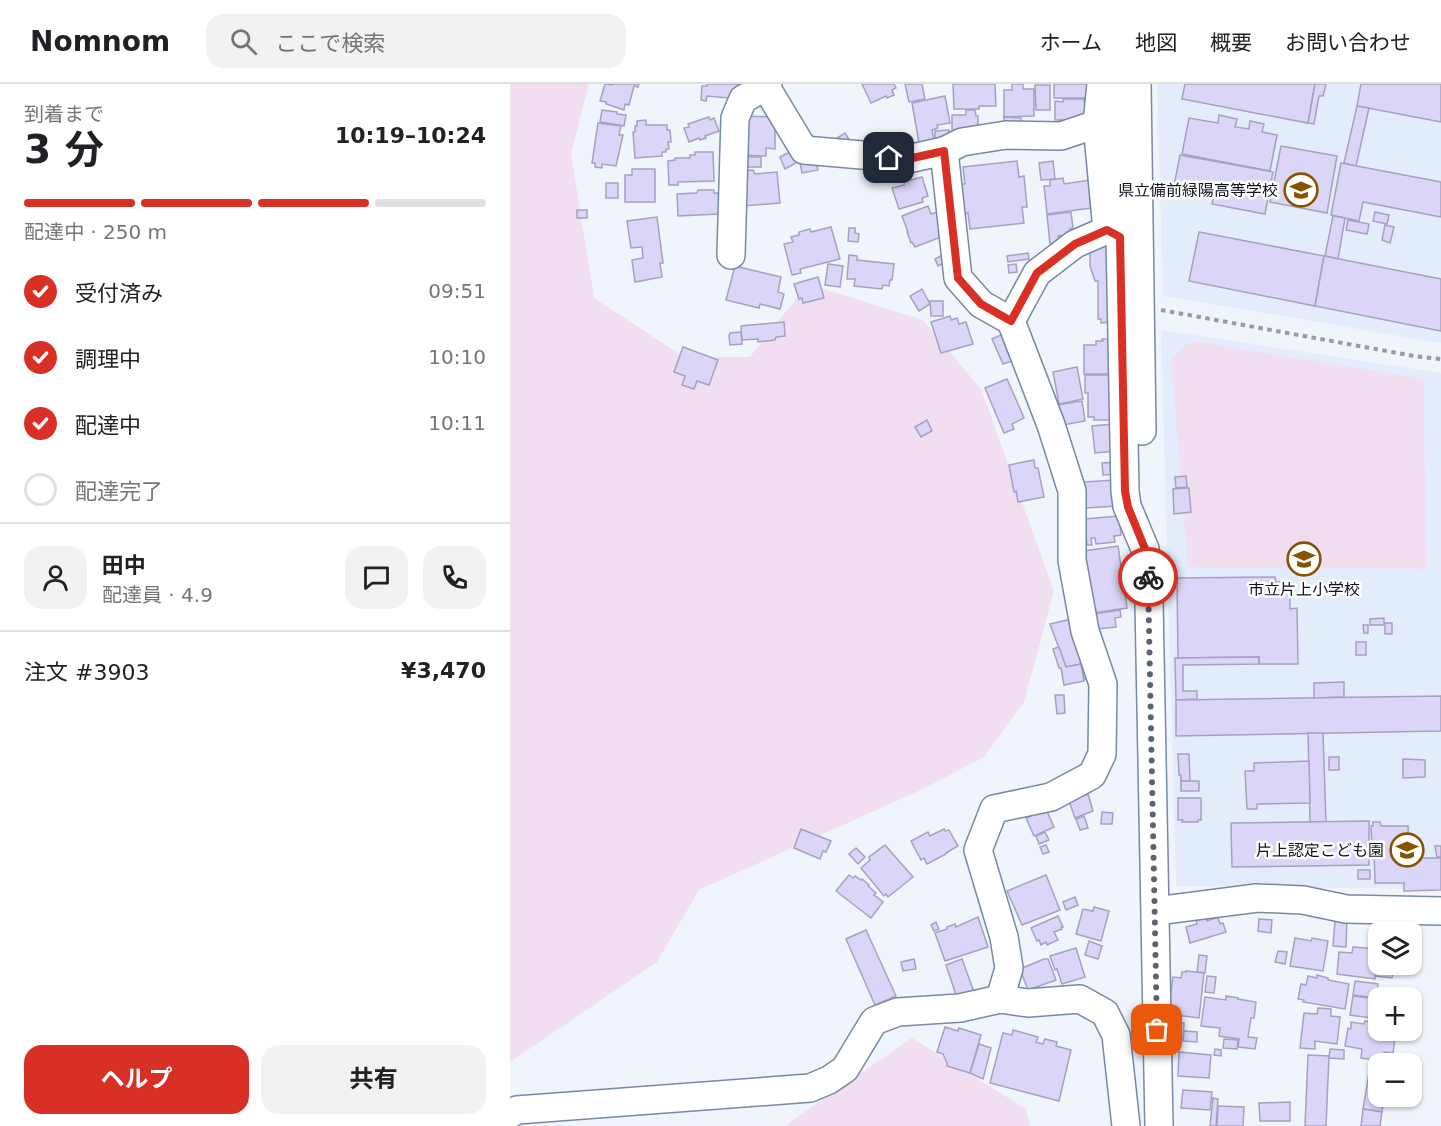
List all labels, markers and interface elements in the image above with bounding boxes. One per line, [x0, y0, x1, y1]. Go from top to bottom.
search box [206, 14, 626, 68]
text: Nomnom [30, 25, 170, 58]
icon: search [227, 25, 260, 58]
text: ここで検索 [275, 31, 385, 56]
text: ホーム [1040, 31, 1102, 55]
text: 地図 [1135, 31, 1177, 55]
text: 概要 [1210, 31, 1252, 55]
text: お問い合わせ [1285, 31, 1411, 55]
text: 到着まで [24, 102, 104, 126]
text: 10:19–10:24 [335, 123, 486, 148]
text: 3 分 [24, 127, 104, 172]
pin [863, 132, 914, 183]
icon: home [872, 141, 905, 174]
school or university icon: 県立備前緑陽高等学校 [1283, 172, 1319, 208]
place label: 県立備前緑陽高等学校 [1118, 181, 1278, 200]
text: 配達中 · 250 m [24, 220, 167, 244]
icon: check [24, 275, 57, 308]
text: 09:51 [428, 279, 486, 303]
text: 受付済み [75, 281, 163, 306]
icon: check [24, 341, 57, 374]
text: 10:10 [428, 345, 486, 369]
text: 調理中 [75, 347, 141, 372]
icon: check [24, 407, 57, 440]
text: 10:11 [428, 411, 486, 435]
text: 配達中 [75, 413, 141, 438]
text: 配達完了 [75, 479, 163, 504]
school or university icon: 市立片上小学校 [1286, 541, 1322, 577]
button: person [24, 546, 87, 609]
button: chat [345, 546, 408, 609]
button: phone [423, 546, 486, 609]
courier [1118, 547, 1178, 607]
text: 田中 [102, 553, 146, 578]
icon: bike [1132, 561, 1165, 594]
place label: 市立片上小学校 [1248, 580, 1360, 599]
text: 配達員 · 4.9 [102, 583, 213, 607]
text: ¥3,470 [401, 658, 486, 683]
text: 注文 #3903 [24, 660, 149, 685]
school or university icon: 片上認定こども園 [1389, 832, 1425, 868]
place label: 片上認定こども園 [1256, 841, 1384, 860]
map controls [1368, 921, 1422, 1107]
button: layers [1368, 921, 1422, 975]
button: + [1368, 987, 1422, 1041]
pin [1131, 1004, 1182, 1055]
icon: bag [1140, 1013, 1173, 1046]
button: ヘルプ [24, 1045, 249, 1114]
button: 共有 [261, 1045, 486, 1114]
button: − [1368, 1053, 1422, 1107]

